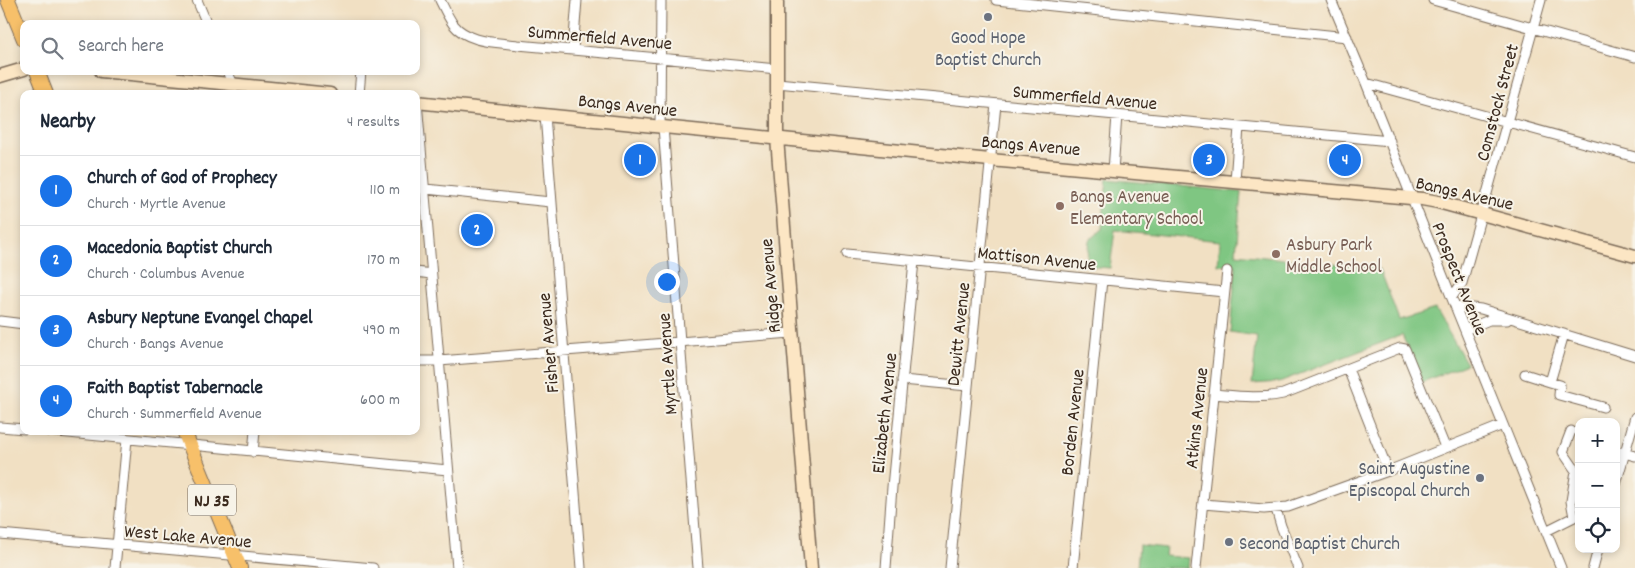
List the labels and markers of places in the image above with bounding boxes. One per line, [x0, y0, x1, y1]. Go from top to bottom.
marker: Good Hope Baptist Church [982, 11, 994, 23]
place label: Good Hope Baptist Church [935, 26, 1041, 75]
pin: 1 [624, 141, 656, 179]
pin: 3 [1193, 141, 1225, 179]
pin: 4 [1329, 141, 1361, 179]
place label: Bangs Avenue Elementary School [1070, 185, 1203, 234]
marker: Bangs Avenue Elementary School [1054, 200, 1066, 212]
pin: 2 [461, 211, 493, 249]
place label: Asbury Park Middle School [1286, 233, 1382, 282]
marker: Asbury Park Middle School [1270, 248, 1282, 260]
place label: Saint Augustine Episcopal Church [1349, 457, 1470, 506]
marker: Saint Augustine Episcopal Church [1474, 472, 1486, 484]
place label: Second Baptist Church [1239, 532, 1400, 559]
marker: Second Baptist Church [1223, 536, 1235, 548]

